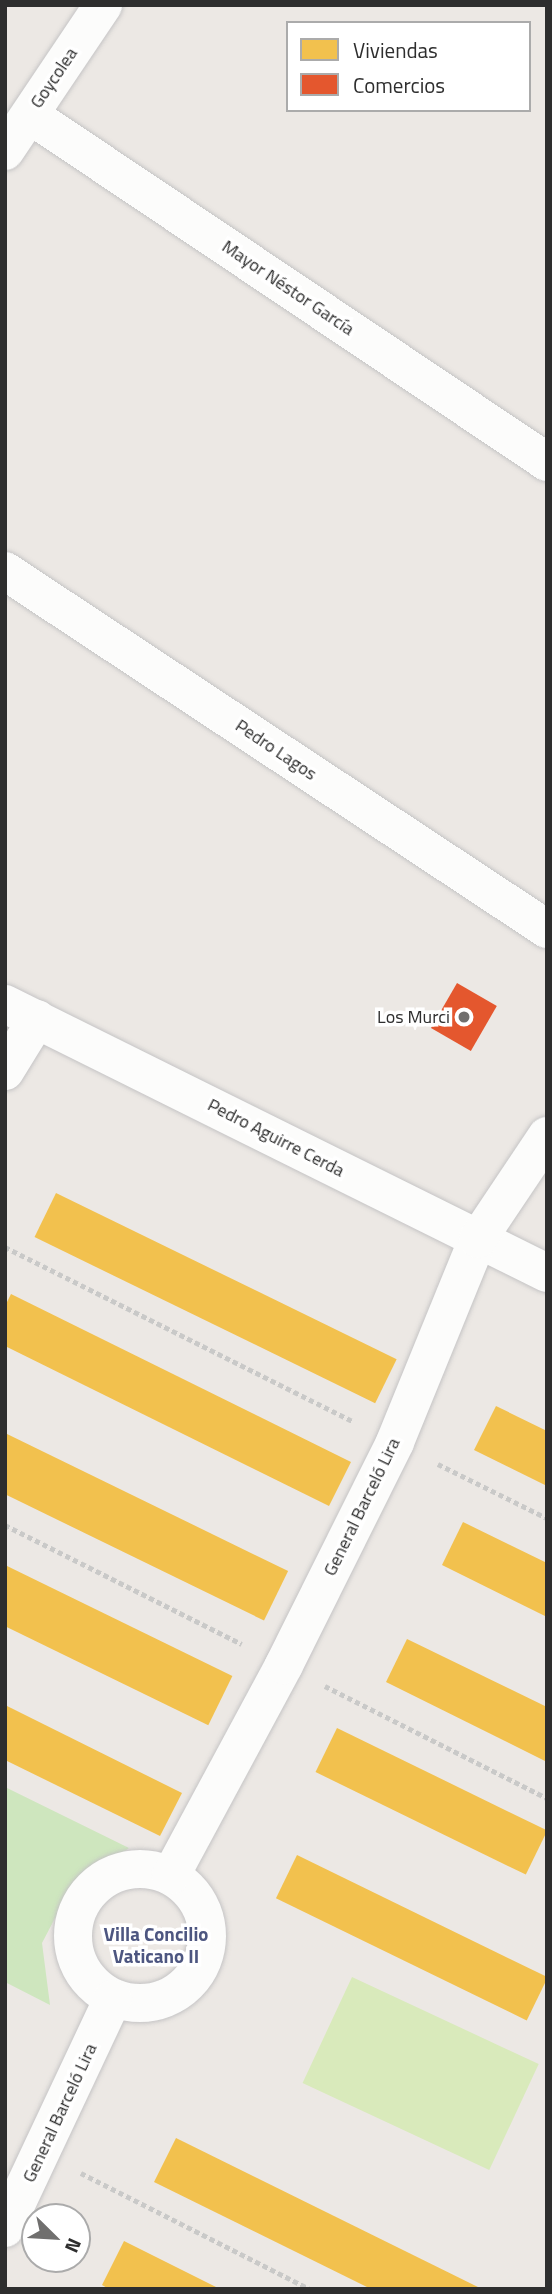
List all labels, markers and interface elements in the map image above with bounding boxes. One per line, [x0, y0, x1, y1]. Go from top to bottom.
legend [286, 21, 531, 112]
text: Viviendas [353, 34, 438, 66]
street label: Goycolea [26, 44, 82, 112]
text: Comercios [353, 69, 445, 101]
street label: Mayor Néstor García [218, 236, 358, 340]
street label: Pedro Lagos [231, 715, 321, 785]
place label: Los Murci [377, 1006, 450, 1028]
marker: Los Murci [456, 1009, 472, 1025]
street label: Pedro Aguirre Cerda [204, 1094, 348, 1182]
street label: General Barceló Lira [319, 1435, 405, 1579]
district label: Villa Concilio Vaticano II [104, 1923, 208, 1967]
street label: General Barceló Lira [18, 2040, 102, 2186]
north arrow [21, 2203, 91, 2273]
text: N [58, 2234, 90, 2258]

